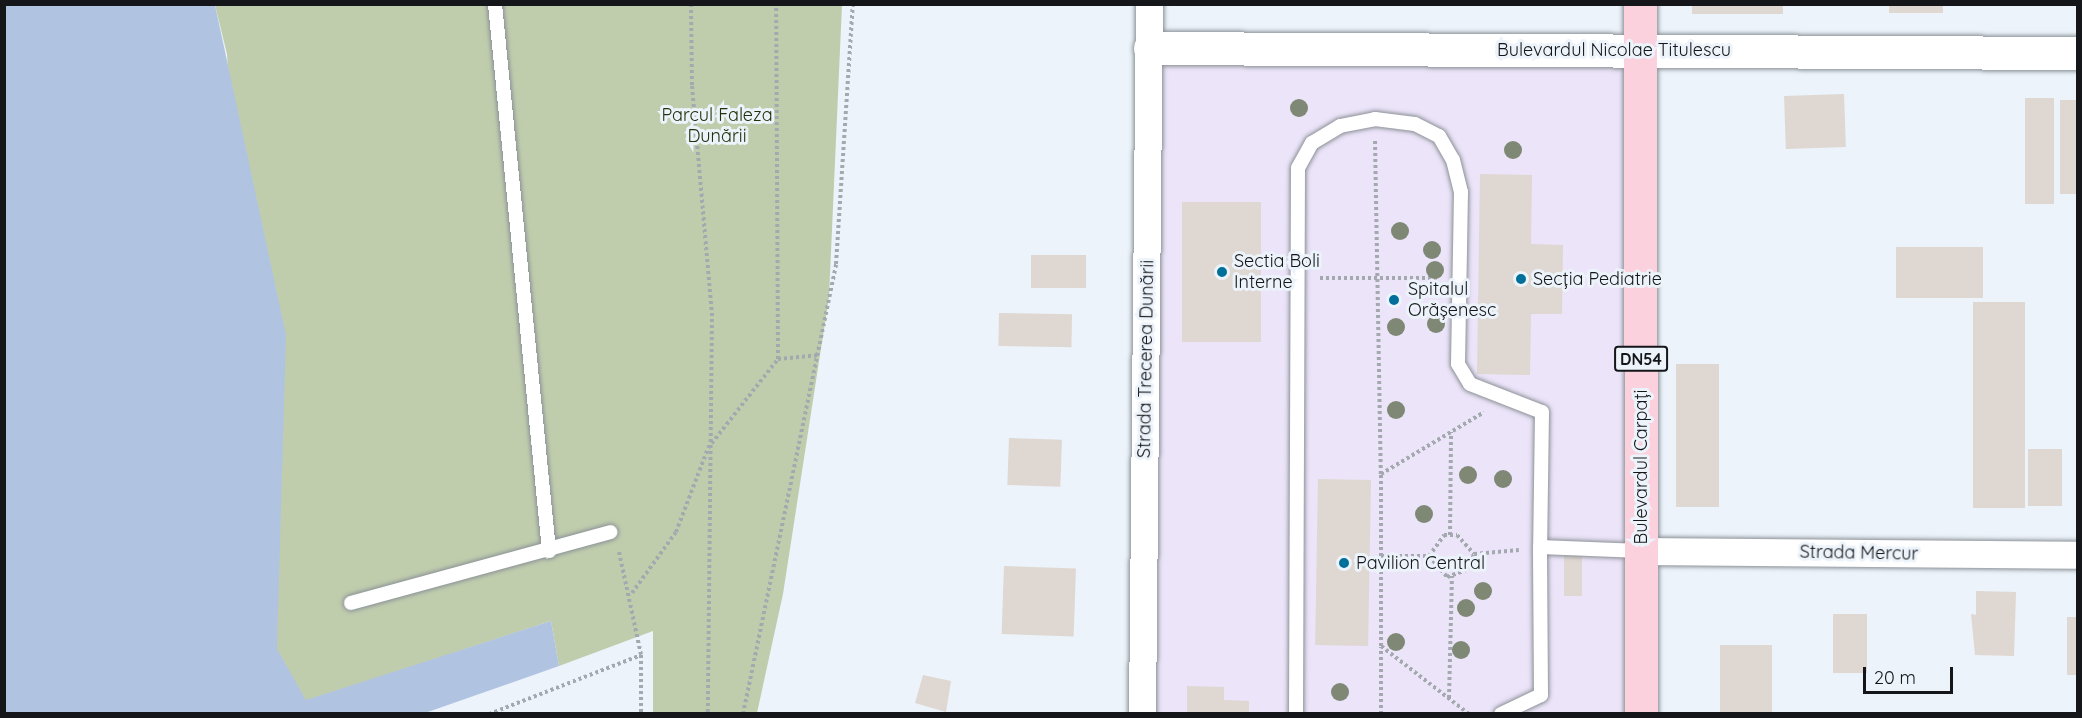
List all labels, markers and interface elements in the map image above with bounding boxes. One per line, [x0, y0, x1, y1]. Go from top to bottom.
street label: Bulevardul Nicolae Titulescu [1497, 39, 1731, 61]
park label: Parcul Faleza Dunării [661, 105, 773, 148]
place label: Sectia Boli Interne [1234, 251, 1320, 294]
street label: Strada Trecerea Dunării [1133, 260, 1159, 458]
marker: Sectia Boli Interne [1215, 265, 1229, 279]
place label: Secția Pediatrie [1533, 268, 1662, 290]
marker: Secția Pediatrie [1514, 272, 1528, 286]
place label: Spitalul Orășenesc [1408, 279, 1496, 322]
marker: Spitalul Orășenesc [1385, 291, 1403, 309]
road number: DN54 [1614, 346, 1668, 372]
street label: Bulevardul Carpați [1630, 390, 1652, 544]
street label: Strada Mercur [1799, 541, 1919, 565]
place label: Pavilion Central [1356, 552, 1485, 574]
marker: Pavilion Central [1337, 556, 1351, 570]
scale bar [1866, 655, 1956, 693]
text: 20 m [1874, 666, 1916, 689]

